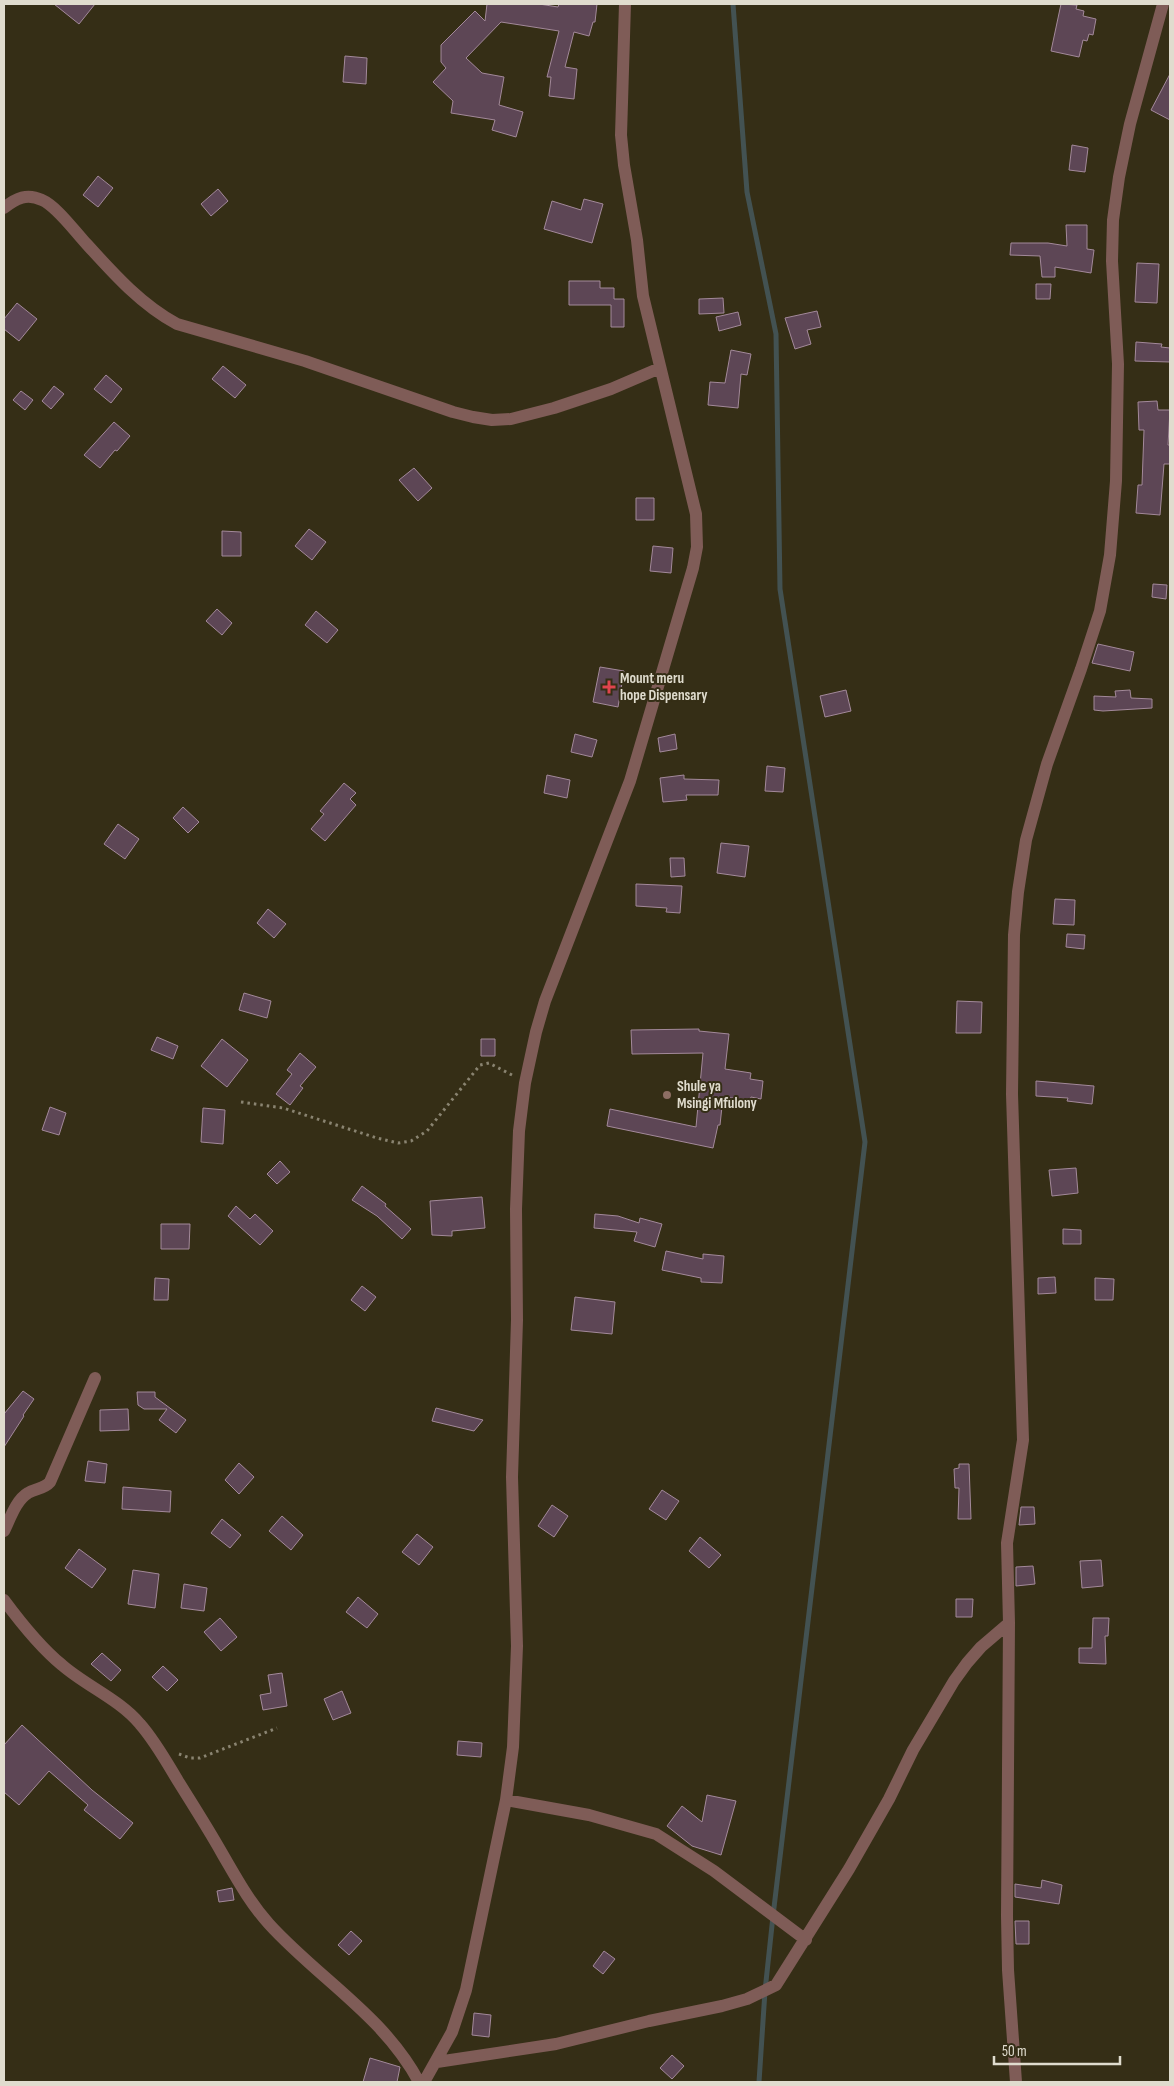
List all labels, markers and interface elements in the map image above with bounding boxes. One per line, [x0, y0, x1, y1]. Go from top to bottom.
place label: Mount meru hope Dispensary [620, 669, 708, 705]
marker: Mount meru hope Dispensary [602, 680, 616, 694]
place label: Shule ya Msingi Mfulony [677, 1077, 758, 1113]
marker: Shule ya Msingi Mfulony [661, 1089, 673, 1101]
scale bar [994, 2034, 1120, 2066]
text: 50 m [1002, 2042, 1027, 2061]

